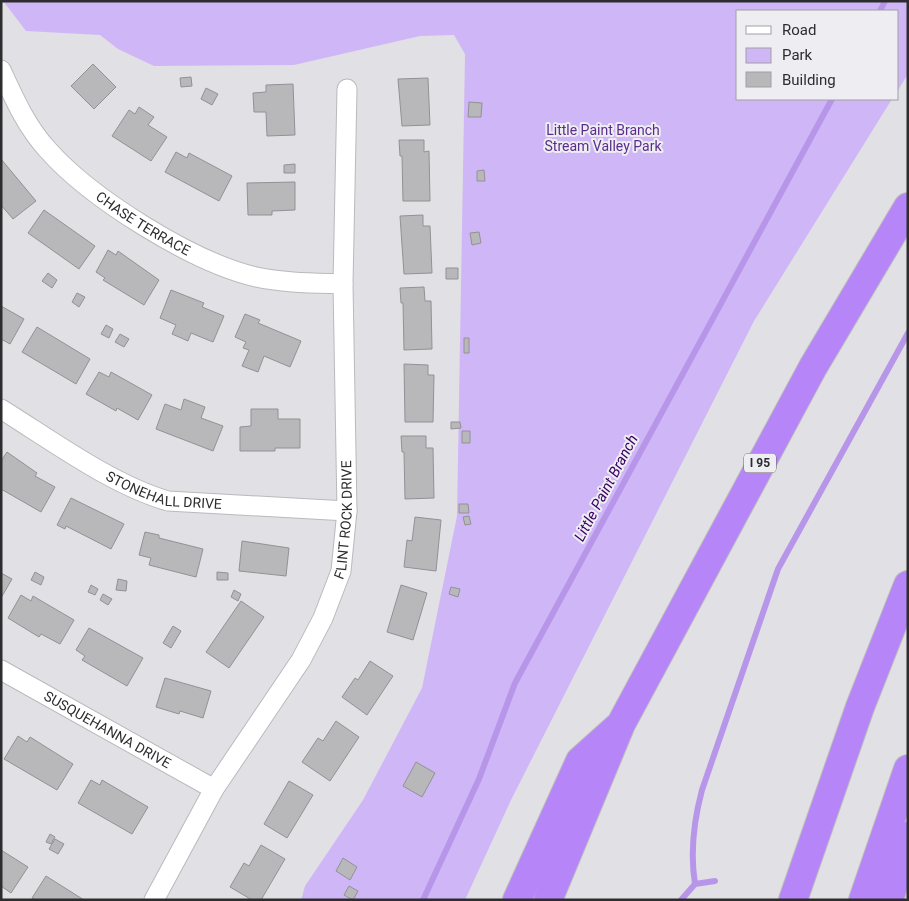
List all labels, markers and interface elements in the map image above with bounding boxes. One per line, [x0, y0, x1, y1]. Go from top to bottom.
legend [736, 10, 899, 100]
text: Road [782, 21, 816, 39]
text: Park [782, 46, 813, 64]
text: Building [782, 71, 836, 89]
park label: Little Paint Branch Stream Valley Park [545, 122, 662, 154]
street label: CHASE TERRACE [93, 188, 193, 258]
water label: Little Paint Branch [570, 432, 642, 544]
road number: I 95 [744, 453, 776, 472]
street label: FLINT ROCK DRIVE [331, 460, 355, 581]
street label: STONEHALL DRIVE [103, 468, 222, 512]
street label: SUSQUEHANNA DRIVE [41, 688, 174, 771]

